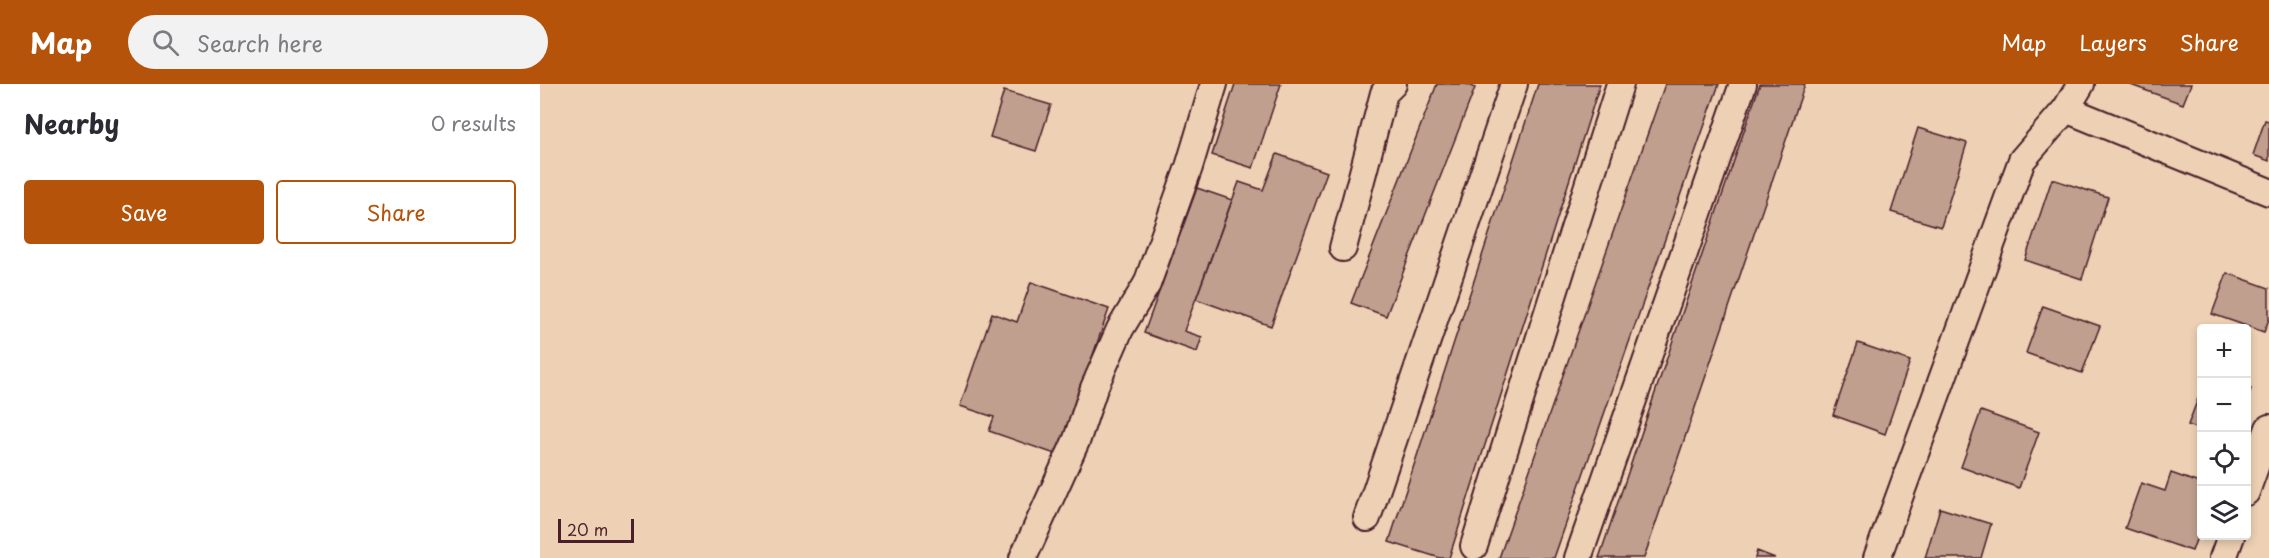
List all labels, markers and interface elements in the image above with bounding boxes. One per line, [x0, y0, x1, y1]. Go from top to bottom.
search box [128, 15, 548, 69]
text: Map [30, 21, 92, 64]
icon: search [149, 26, 182, 59]
text: Search here [197, 26, 323, 59]
text: Map [2002, 26, 2046, 58]
text: Layers [2079, 26, 2147, 58]
text: Share [2180, 26, 2239, 58]
text: Nearby [24, 104, 119, 143]
text: 0 results [431, 108, 516, 138]
button: Save [24, 180, 264, 244]
button: Share [276, 180, 516, 244]
map controls [2197, 324, 2251, 540]
button: + [2197, 324, 2251, 378]
button: − [2197, 378, 2251, 432]
button: locate [2197, 432, 2251, 486]
button: layers [2197, 486, 2251, 540]
scale bar [558, 516, 634, 544]
text: 20 m [567, 517, 608, 541]

